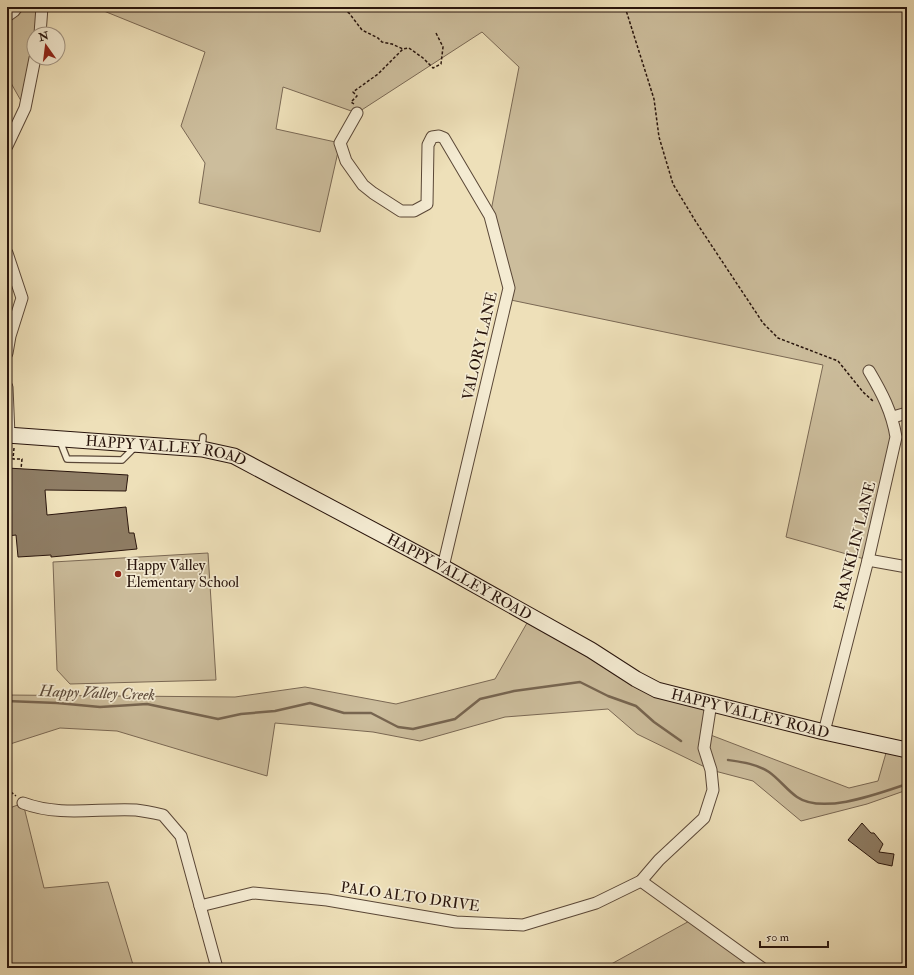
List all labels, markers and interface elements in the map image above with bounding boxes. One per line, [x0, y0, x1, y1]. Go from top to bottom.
north arrow [26, 26, 66, 66]
text: N [36, 29, 51, 45]
street label: VALORY LANE [458, 290, 502, 402]
street label: HAPPY VALLEY ROAD [85, 431, 250, 470]
street label: FRANKLIN LANE [830, 479, 880, 612]
street label: HAPPY VALLEY ROAD [384, 529, 535, 624]
place label: Happy Valley Elementary School [126, 556, 239, 592]
marker: Happy Valley Elementary School [113, 569, 123, 579]
water label: Happy Valley Creek [38, 681, 156, 705]
street label: HAPPY VALLEY ROAD [669, 684, 831, 742]
street label: PALO ALTO DRIVE [339, 878, 481, 916]
scale bar [760, 923, 828, 949]
text: 50 m [766, 930, 790, 945]

